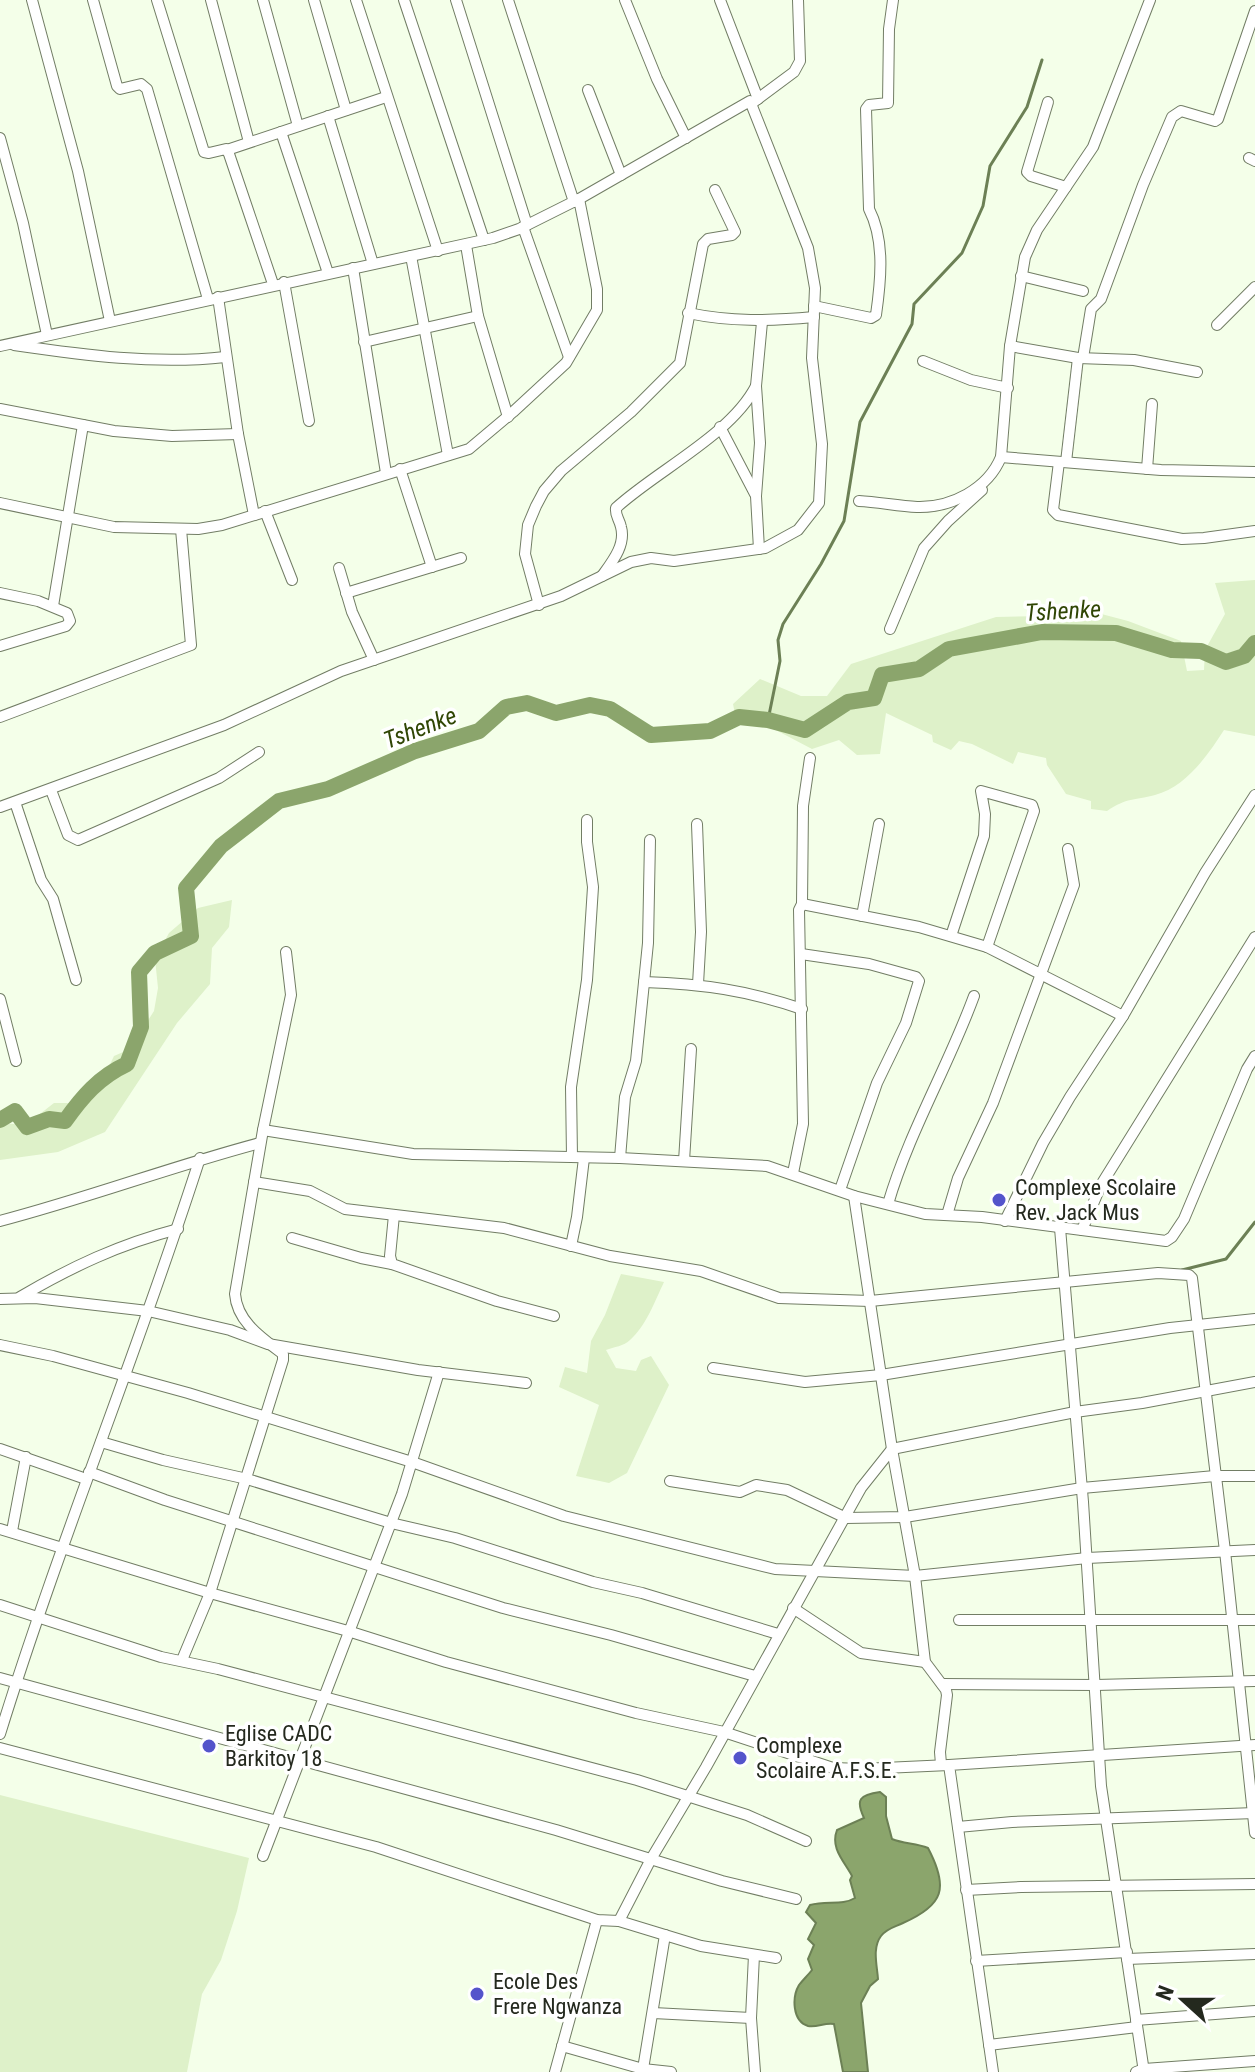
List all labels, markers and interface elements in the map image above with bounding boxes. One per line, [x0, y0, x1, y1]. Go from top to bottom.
water label: Tshenke [1024, 595, 1102, 627]
water label: Tshenke [380, 701, 461, 755]
place label: Complexe Scolaire Rev. Jack Mus [1015, 1175, 1176, 1225]
marker: Complexe Scolaire Rev. Jack Mus [990, 1191, 1008, 1209]
place label: Eglise CADC Barkitoy 18 [225, 1721, 332, 1771]
place label: Complexe Scolaire A.F.S.E. [756, 1733, 897, 1783]
marker: Eglise CADC Barkitoy 18 [200, 1737, 218, 1755]
marker: Complexe Scolaire A.F.S.E. [731, 1749, 749, 1767]
north arrow [1143, 1960, 1223, 2040]
place label: Ecole Des Frere Ngwanza [493, 1969, 622, 2019]
text: N [1151, 1982, 1179, 2004]
marker: Ecole Des Frere Ngwanza [468, 1985, 486, 2003]

